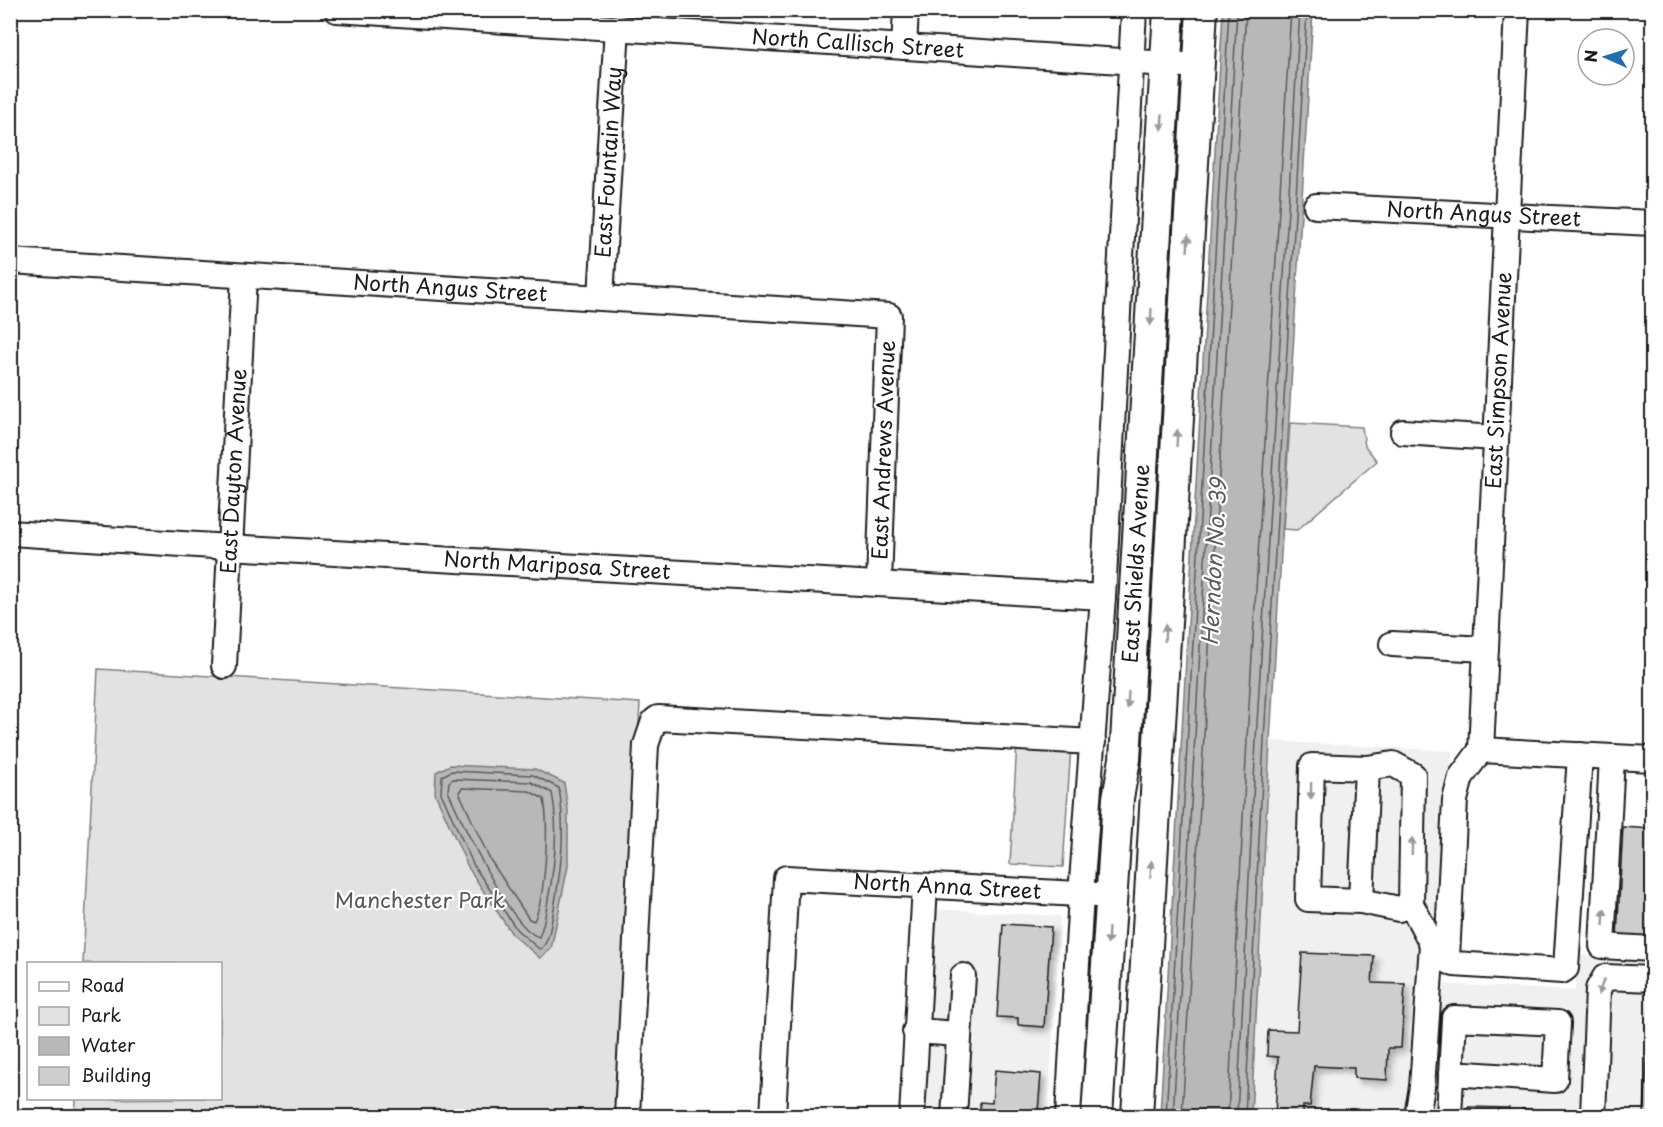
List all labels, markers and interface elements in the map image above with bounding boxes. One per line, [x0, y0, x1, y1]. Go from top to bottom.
street label: North Callisch Street [751, 19, 965, 65]
north arrow [1576, 27, 1636, 87]
text: N [1578, 49, 1602, 63]
street label: East Fountain Way [585, 66, 629, 259]
one-way arrow [1157, 113, 1167, 132]
street label: North Angus Street [1386, 192, 1582, 233]
one-way arrow [1184, 234, 1193, 253]
street label: North Angus Street [352, 265, 548, 309]
street label: East Simpson Avenue [1476, 271, 1518, 490]
one-way arrow [1146, 307, 1155, 326]
street label: East Andrews Avenue [862, 340, 902, 560]
street label: East Dayton Avenue [211, 368, 253, 575]
one-way arrow [1172, 429, 1181, 448]
street label: East Shields Avenue [1113, 463, 1156, 664]
water label: Herndon No. 39 [1192, 476, 1233, 646]
street label: North Mariposa Street [443, 541, 671, 586]
one-way arrow [1161, 623, 1170, 642]
one-way arrow [1124, 691, 1133, 710]
one-way arrow [1306, 781, 1316, 800]
one-way arrow [1407, 836, 1417, 855]
one-way arrow [1147, 860, 1156, 879]
street label: North Anna Street [853, 864, 1042, 906]
park label: Manchester Park [335, 883, 505, 915]
one-way arrow [1599, 908, 1608, 927]
one-way arrow [1103, 927, 1113, 946]
legend [27, 962, 222, 1100]
text: Road [81, 971, 125, 998]
one-way arrow [1596, 979, 1606, 997]
text: Park [81, 1001, 121, 1028]
text: Water [81, 1031, 136, 1058]
text: Building [81, 1061, 151, 1088]

